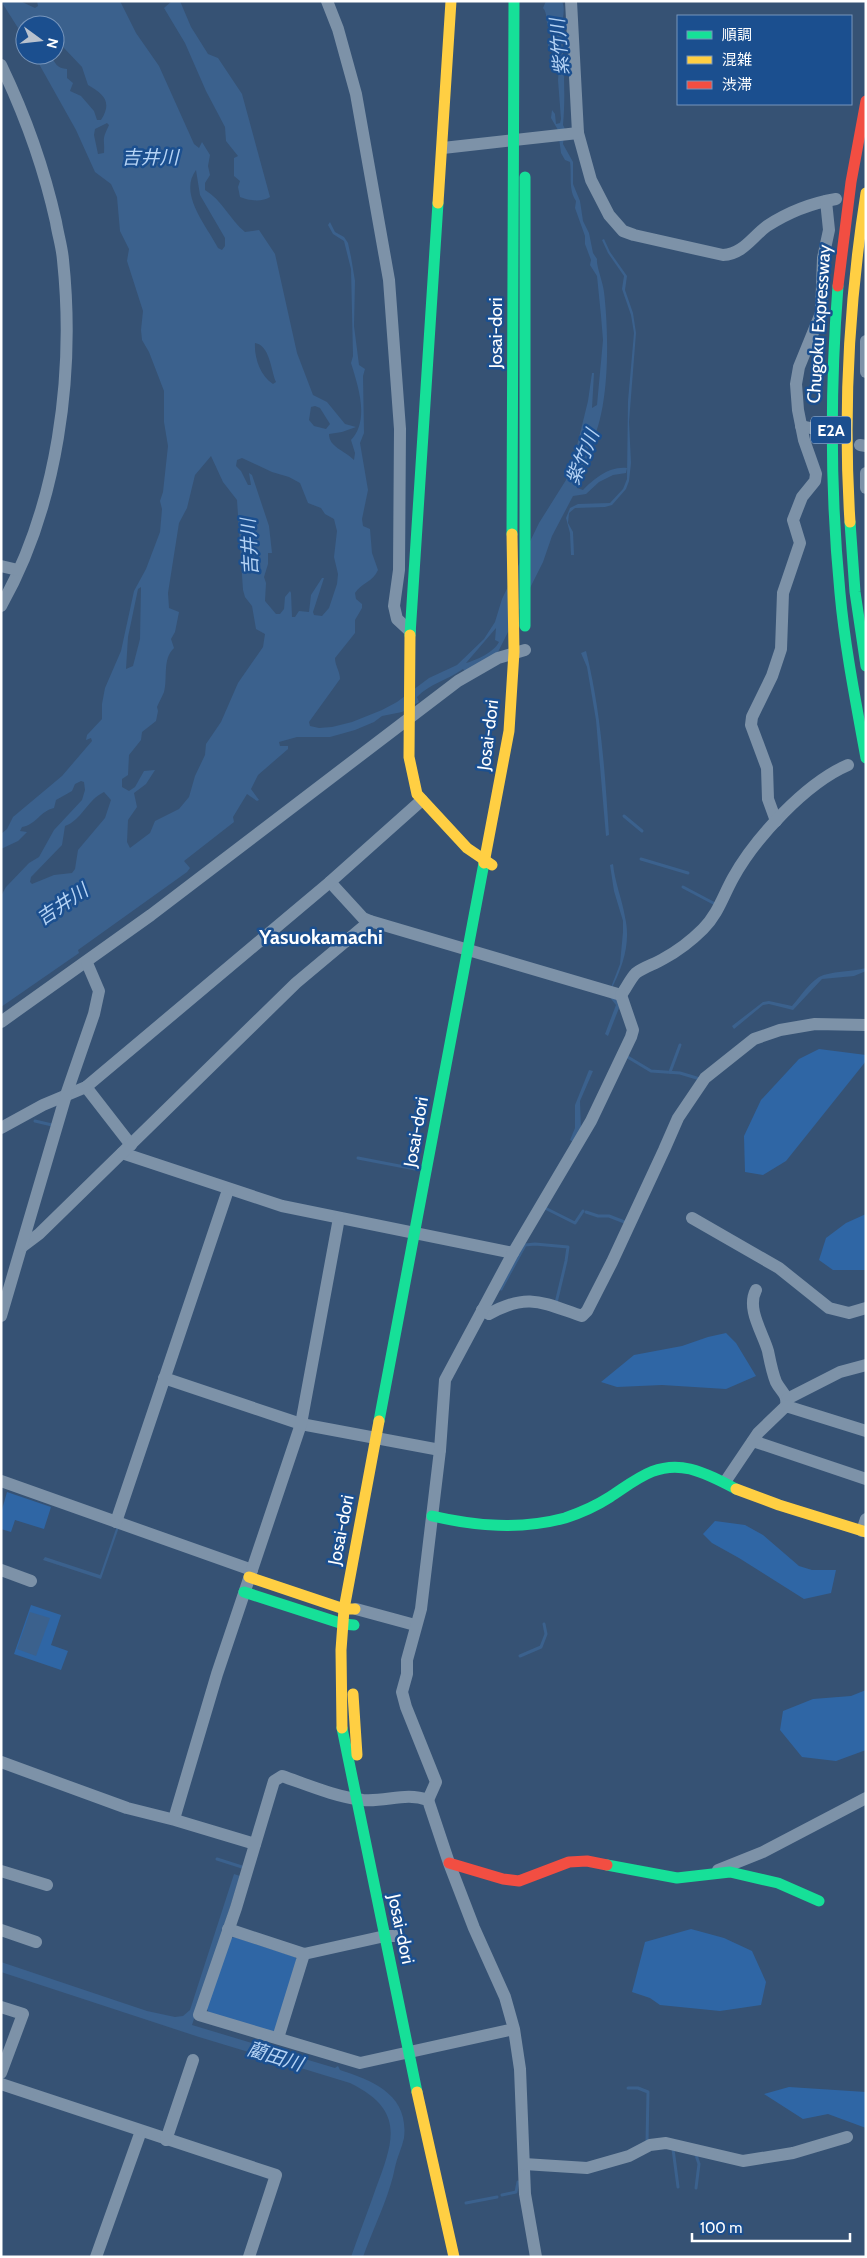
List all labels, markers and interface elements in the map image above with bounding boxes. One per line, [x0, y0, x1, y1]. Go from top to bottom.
north arrow [15, 15, 65, 65]
legend [677, 15, 852, 105]
water label: 紫竹川 [545, 16, 573, 76]
text: 順調 [722, 26, 752, 44]
text: N [43, 36, 63, 50]
text: 混雑 [722, 51, 752, 69]
text: 渋滞 [722, 76, 752, 94]
water label: 吉井川 [121, 146, 180, 169]
street label: Chugoku Expressway [802, 244, 836, 404]
street label: Josai-dori [485, 297, 507, 370]
road number: E2A [811, 416, 851, 444]
water label: 紫竹川 [561, 425, 605, 488]
water label: 吉井川 [236, 516, 262, 576]
street label: Josai-dori [473, 698, 503, 773]
water label: 吉井川 [32, 878, 94, 930]
district label: Yasuokamachi [258, 925, 383, 949]
street label: Josai-dori [399, 1095, 433, 1170]
street label: Josai-dori [323, 1493, 359, 1568]
street label: Josai-dori [383, 1891, 419, 1966]
water label: 藺田川 [244, 2037, 307, 2076]
scale bar [692, 2210, 850, 2242]
text: 100 m [700, 2219, 742, 2237]

